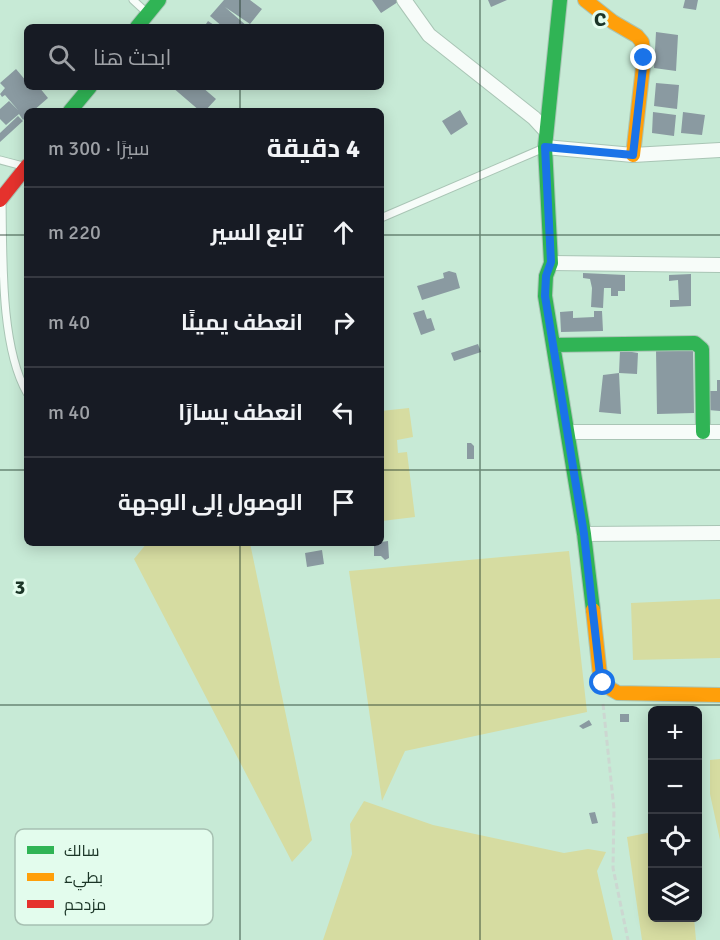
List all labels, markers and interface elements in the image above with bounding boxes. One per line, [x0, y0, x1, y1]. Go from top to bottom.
text: C [594, 7, 606, 32]
search box [24, 24, 384, 90]
icon: search [45, 41, 78, 74]
text: ابحث هنا [93, 44, 171, 71]
route end [630, 44, 656, 70]
text: 4 دقيقة [267, 133, 360, 165]
text: سيرًا · 300 m [48, 136, 149, 161]
icon: ahead [327, 216, 360, 249]
text: تابع السير [211, 219, 303, 246]
text: 220 m [48, 220, 101, 245]
icon: right [327, 306, 360, 339]
text: انعطف يمينًا [181, 309, 303, 336]
text: 40 m [48, 310, 90, 335]
icon: left [327, 396, 360, 429]
text: انعطف يسارًا [178, 399, 303, 426]
text: 40 m [48, 400, 90, 425]
icon: arrive [327, 486, 360, 519]
text: الوصول إلى الوجهة [118, 489, 303, 516]
text: 3 [15, 575, 25, 600]
route start [589, 669, 615, 695]
map controls [648, 706, 702, 922]
button: + [648, 706, 702, 760]
button: − [648, 760, 702, 814]
button: locate [648, 814, 702, 868]
legend [15, 829, 213, 925]
text: سالك [64, 841, 99, 861]
text: بطيء [64, 868, 103, 891]
button: layers [648, 868, 702, 922]
text: مزدحم [64, 895, 106, 916]

